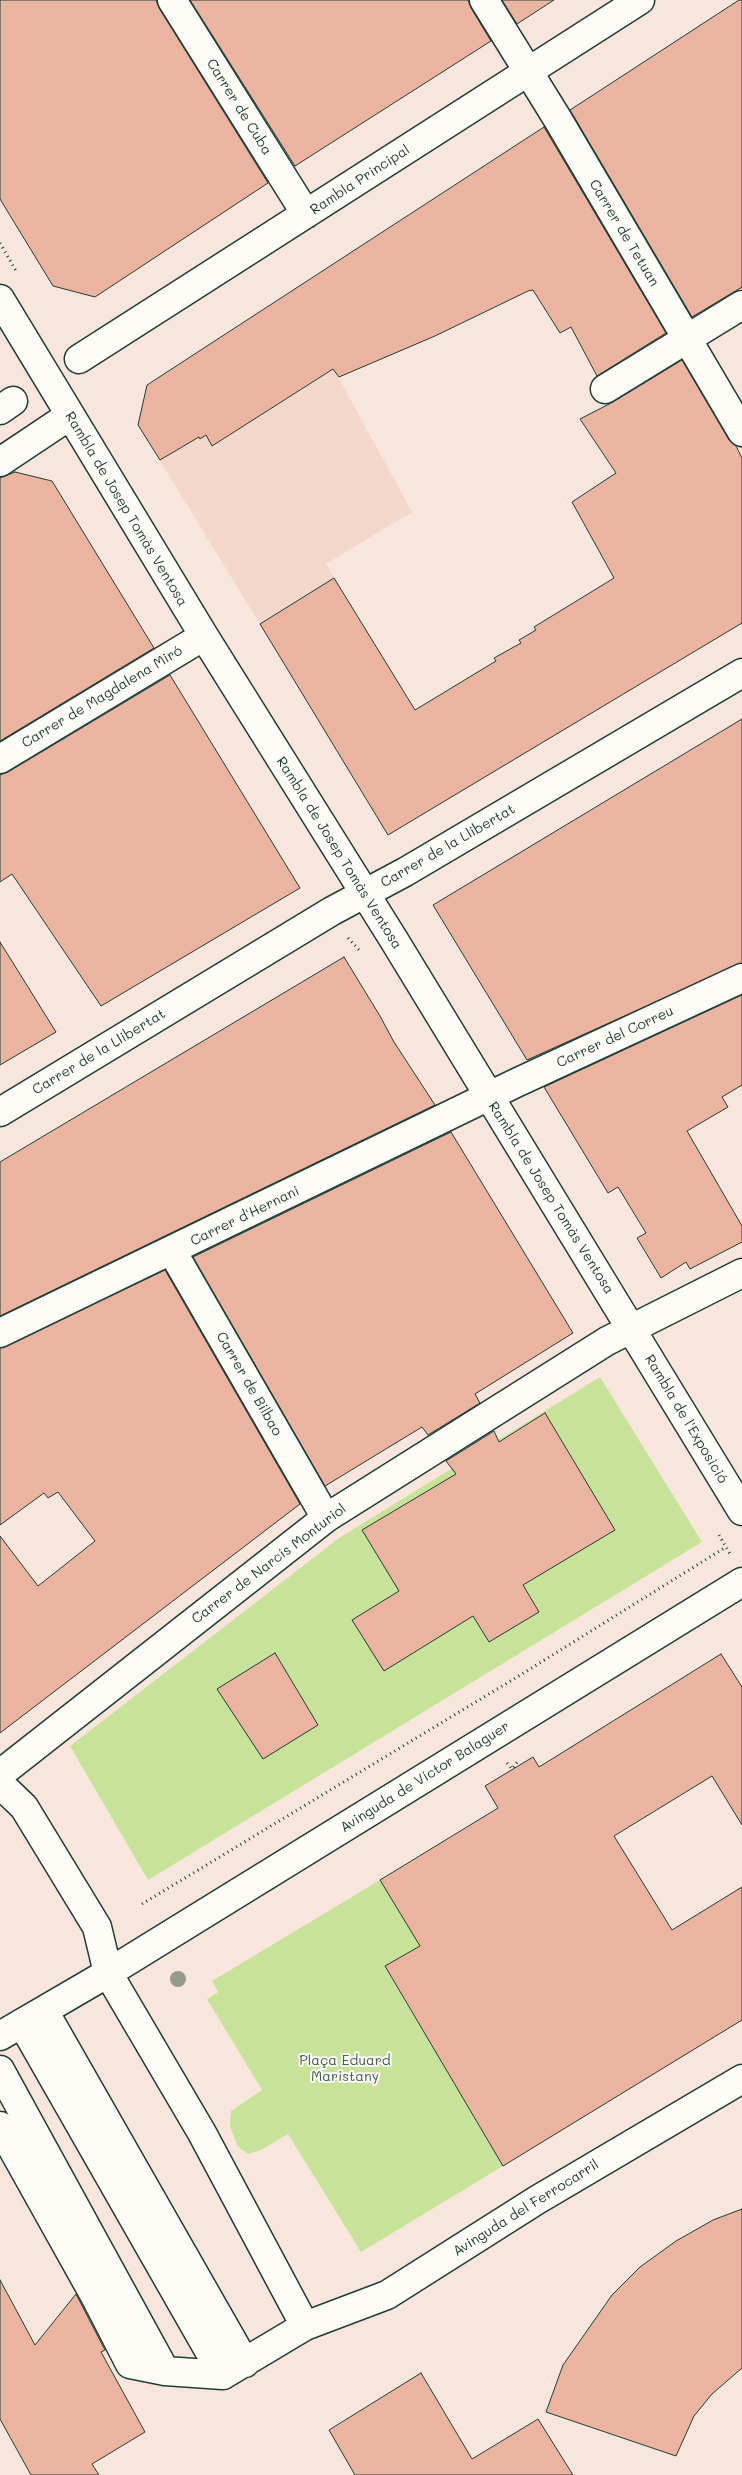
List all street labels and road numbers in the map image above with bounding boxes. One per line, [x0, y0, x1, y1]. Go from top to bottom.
street label: Carrer de Cuba [203, 56, 275, 158]
street label: Rambla Principal [307, 142, 413, 218]
street label: Carrer de Tetuan [585, 177, 663, 289]
street label: Rambla de Josep Tomàs Ventosa [61, 409, 191, 609]
street label: Carrer de Magdalena Miró [19, 642, 185, 752]
street label: Rambla de Josep Tomàs Ventosa [273, 754, 405, 952]
street label: Carrer de la Llibertat [378, 801, 518, 891]
street label: Carrer del Correu [554, 1003, 676, 1071]
street label: Carrer de la Llibertat [29, 1006, 169, 1098]
street label: Rambla de Josep Tomàs Ventosa [485, 1099, 617, 1297]
street label: Carrer d'Hernani [188, 1182, 302, 1250]
street label: Carrer de Bilbao [212, 1329, 286, 1439]
street label: Rambla de l'Exposició [641, 1352, 731, 1486]
street label: Carrer de Narcís Monturiol [188, 1500, 350, 1628]
street label: Avinguda de Víctor Balaguer [337, 1718, 513, 1836]
street label: Avinguda del Ferrocarril [450, 2156, 602, 2260]

